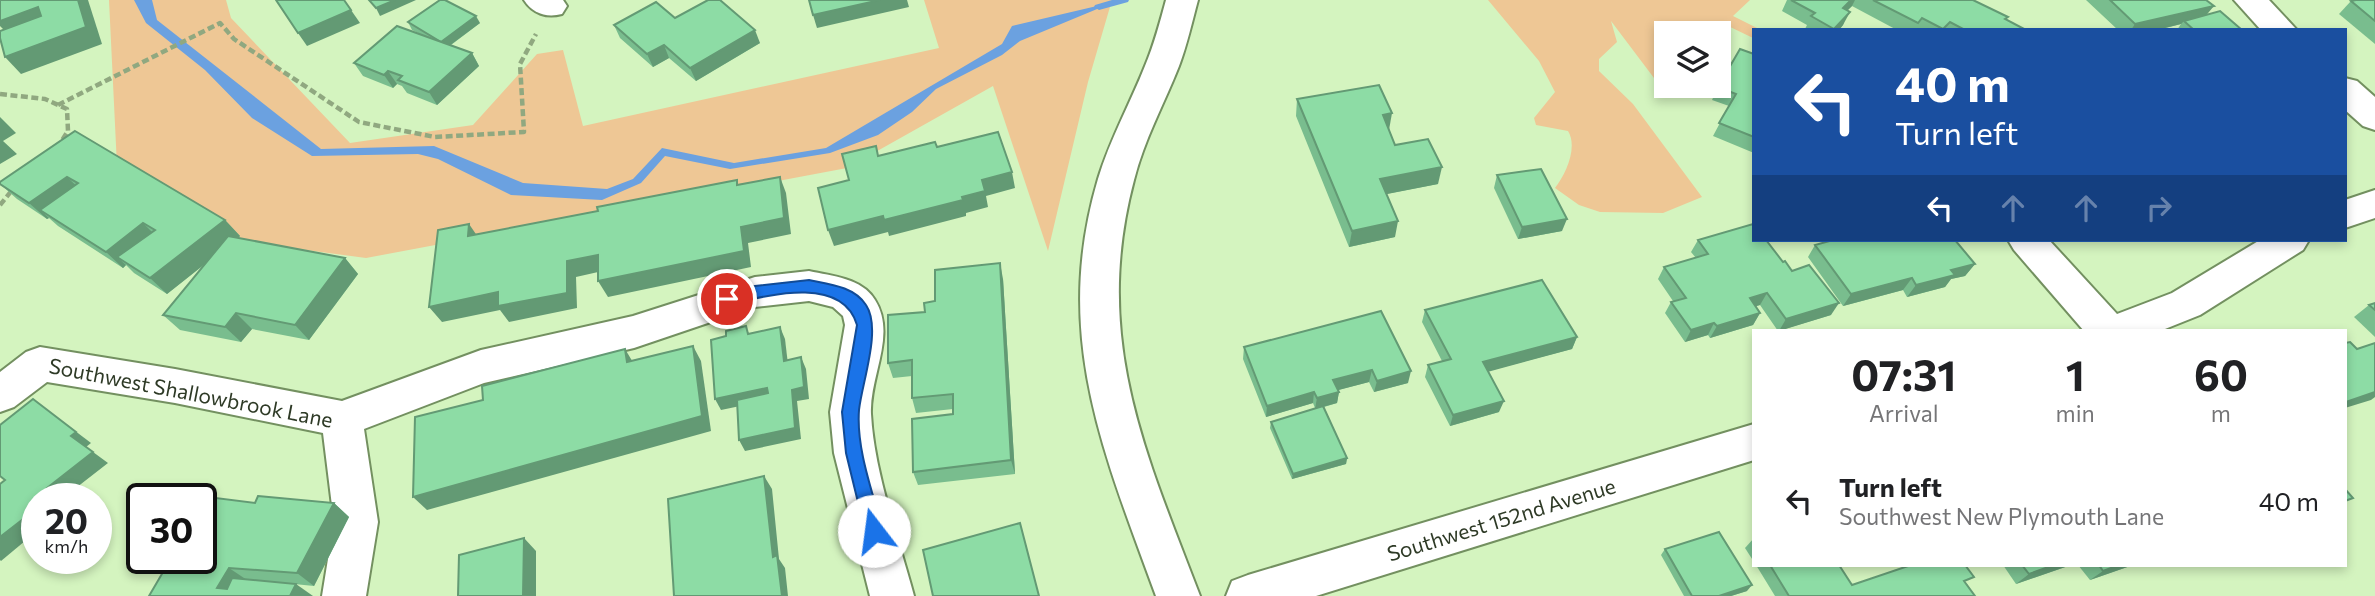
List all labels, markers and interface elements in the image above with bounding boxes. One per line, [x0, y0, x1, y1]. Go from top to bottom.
map controls [1654, 21, 1731, 98]
button: layers [1654, 21, 1731, 98]
text: 40 m [1895, 52, 2010, 112]
icon: left [1780, 56, 1871, 147]
text: Turn left [1895, 112, 2019, 152]
icon: left [1921, 189, 1959, 227]
icon: ahead [1994, 189, 2032, 227]
icon: ahead [2067, 189, 2105, 227]
icon: right [2140, 189, 2178, 227]
pin [697, 269, 757, 329]
icon: arrive [708, 280, 746, 318]
text: 07:31 [1851, 348, 1956, 400]
text: 1 [2066, 348, 2085, 400]
text: 60 [2194, 348, 2248, 400]
street label: Southwest Shallowbrook Lane [47, 352, 335, 432]
text: Arrival [1869, 399, 1939, 427]
text: min [2056, 399, 2095, 427]
text: m [2211, 399, 2231, 427]
text: Turn left [1839, 471, 1942, 502]
street label: Southwest 152nd Avenue [1384, 472, 1618, 566]
icon: left [1780, 482, 1818, 520]
speed limit sign: 30 [126, 483, 217, 574]
text: 40 m [2259, 485, 2319, 516]
position arrow [837, 494, 911, 568]
text: 20 [45, 498, 88, 541]
text: Southwest New Plymouth Lane [1839, 502, 2164, 530]
text: km/h [45, 535, 88, 557]

